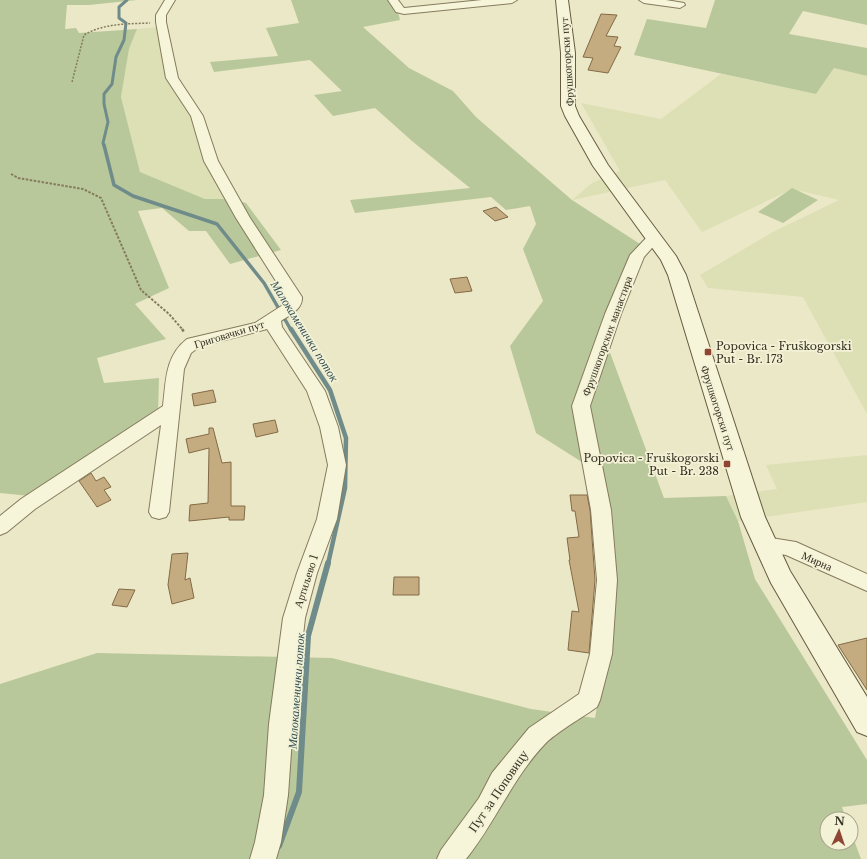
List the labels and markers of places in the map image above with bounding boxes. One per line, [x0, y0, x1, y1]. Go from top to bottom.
place label: Popovica - Fruškogorski Put - Br. 173 [716, 339, 852, 366]
marker: Popovica - Fruškogorski Put - Br. 173 [703, 347, 713, 357]
place label: Popovica - Fruškogorski Put - Br. 238 [583, 451, 719, 478]
marker: Popovica - Fruškogorski Put - Br. 238 [722, 459, 732, 469]

